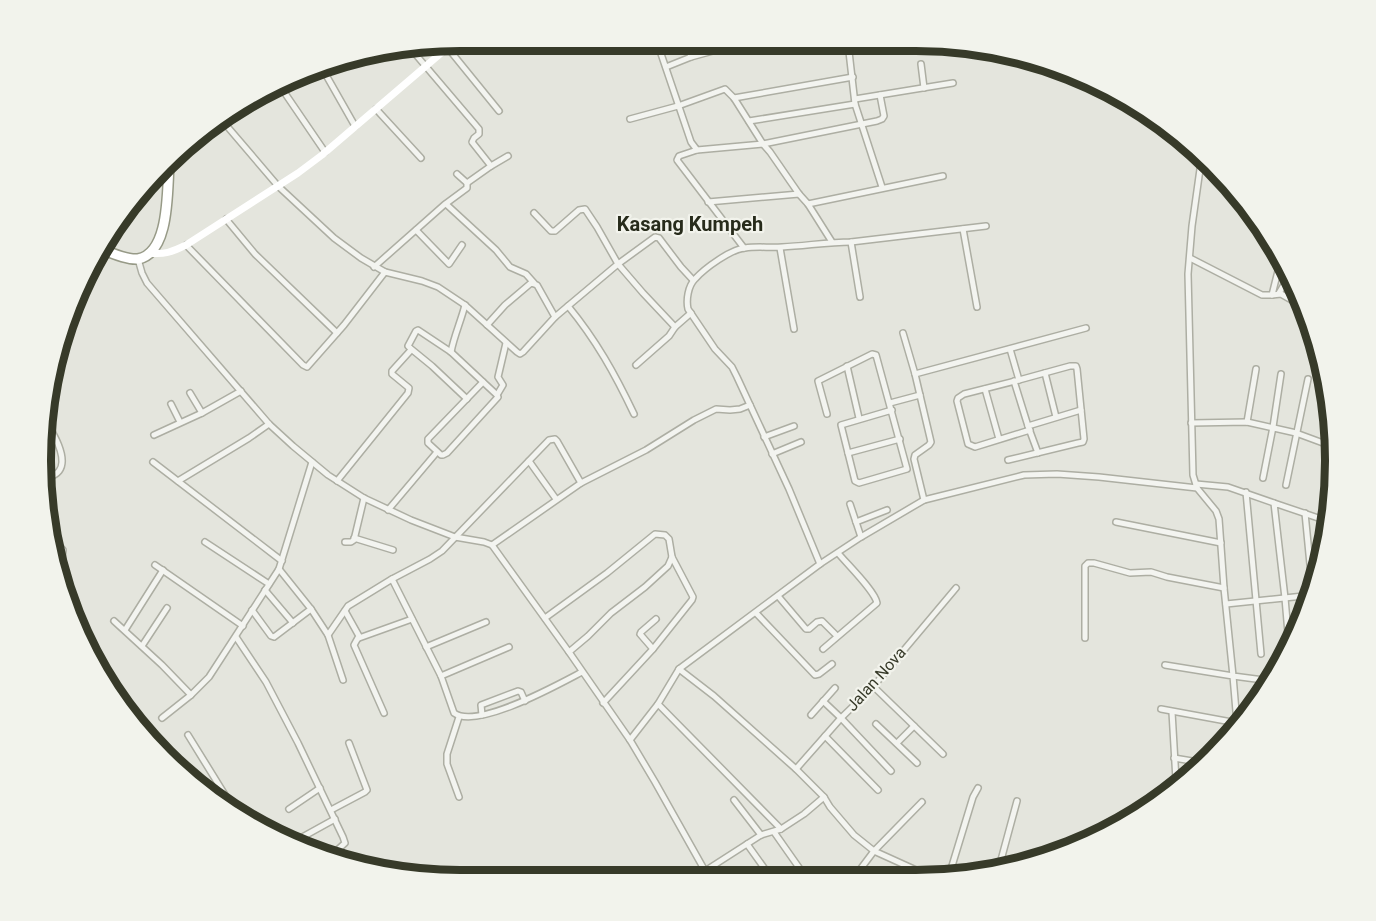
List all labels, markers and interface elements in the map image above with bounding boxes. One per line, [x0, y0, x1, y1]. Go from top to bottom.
district label: Kasang Kumpeh [617, 212, 763, 236]
street label: Jalan Nova [842, 643, 910, 715]

